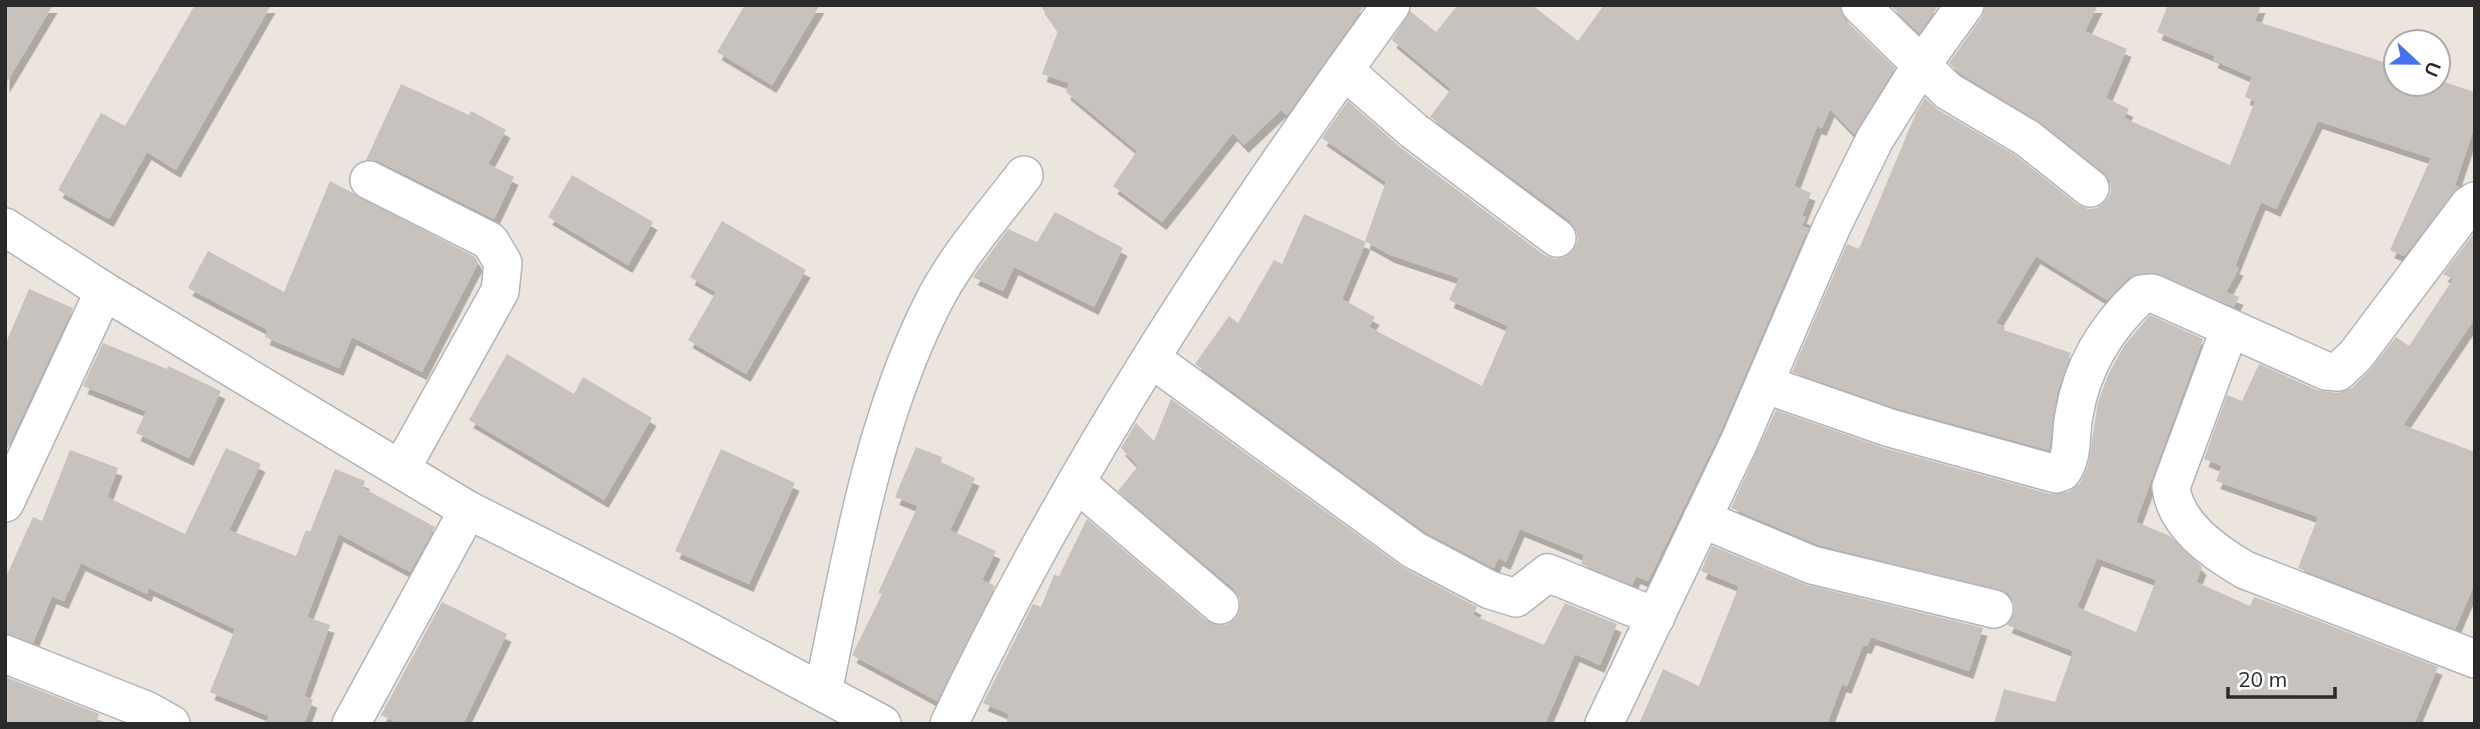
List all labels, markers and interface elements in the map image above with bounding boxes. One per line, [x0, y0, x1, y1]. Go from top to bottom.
north arrow [2382, 28, 2452, 98]
text: U [2419, 58, 2447, 80]
scale bar [2228, 656, 2335, 700]
text: 20 m [2238, 666, 2287, 692]

